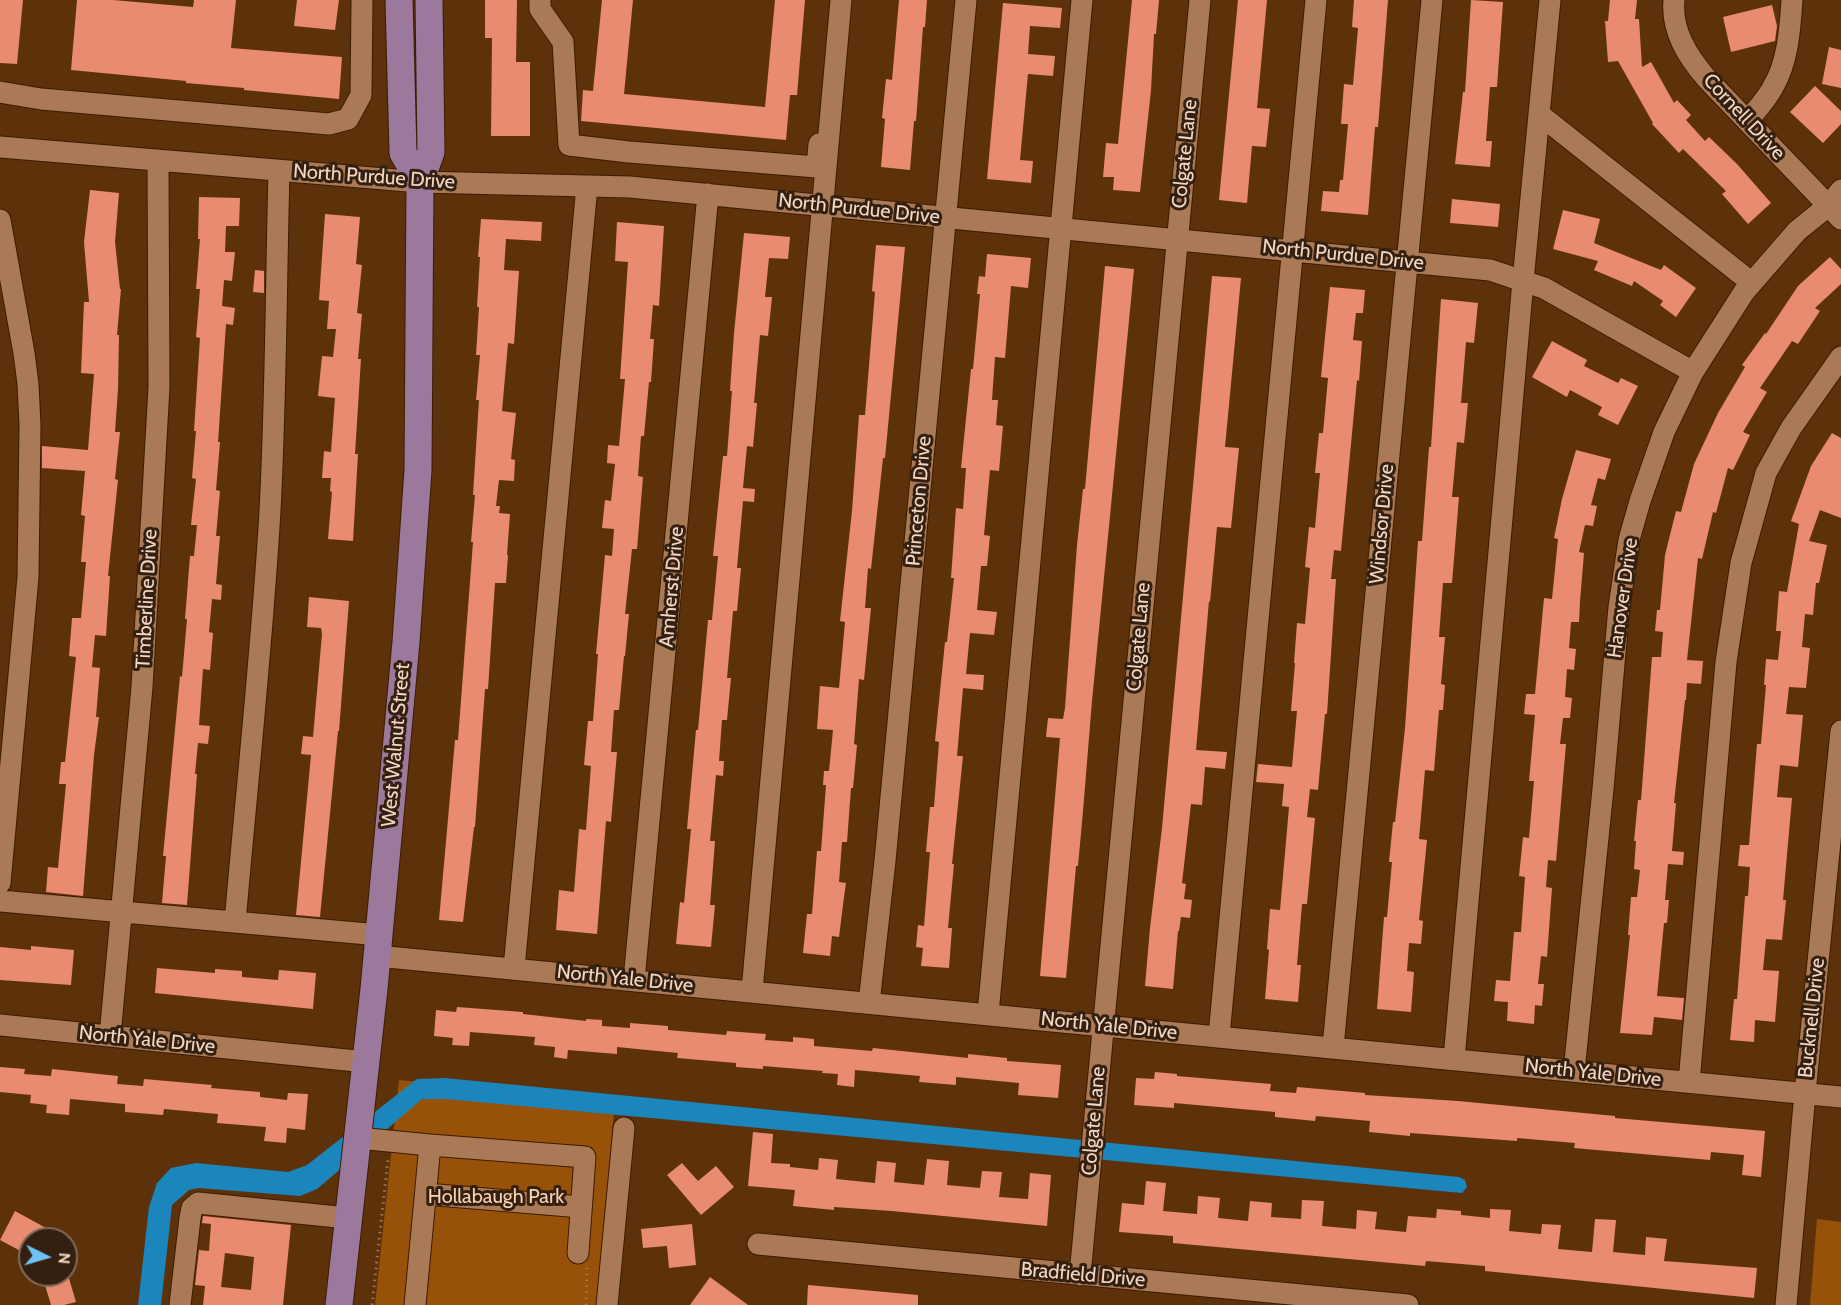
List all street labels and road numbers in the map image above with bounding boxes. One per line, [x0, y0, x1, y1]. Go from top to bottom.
street label: Cornell Drive [1698, 69, 1790, 165]
street label: Colgate Lane [1167, 98, 1203, 210]
street label: North Purdue Drive [292, 159, 456, 195]
street label: North Purdue Drive [777, 189, 941, 229]
street label: North Purdue Drive [1261, 235, 1425, 275]
street label: Princeton Drive [901, 435, 937, 567]
street label: Windsor Drive [1365, 463, 1399, 585]
street label: Amherst Drive [655, 525, 689, 649]
street label: Timberline Drive [131, 529, 163, 669]
street label: Hanover Drive [1603, 536, 1643, 660]
street label: Colgate Lane [1122, 581, 1156, 693]
street label: West Walnut Street [377, 662, 415, 828]
street label: Bucknell Drive [1794, 957, 1830, 1079]
street label: North Yale Drive [556, 960, 694, 998]
street label: North Yale Drive [1040, 1007, 1178, 1045]
street label: North Yale Drive [78, 1021, 216, 1059]
street label: North Yale Drive [1524, 1054, 1662, 1092]
street label: Colgate Lane [1077, 1065, 1111, 1177]
street label: Bradfield Drive [1020, 1258, 1146, 1292]

